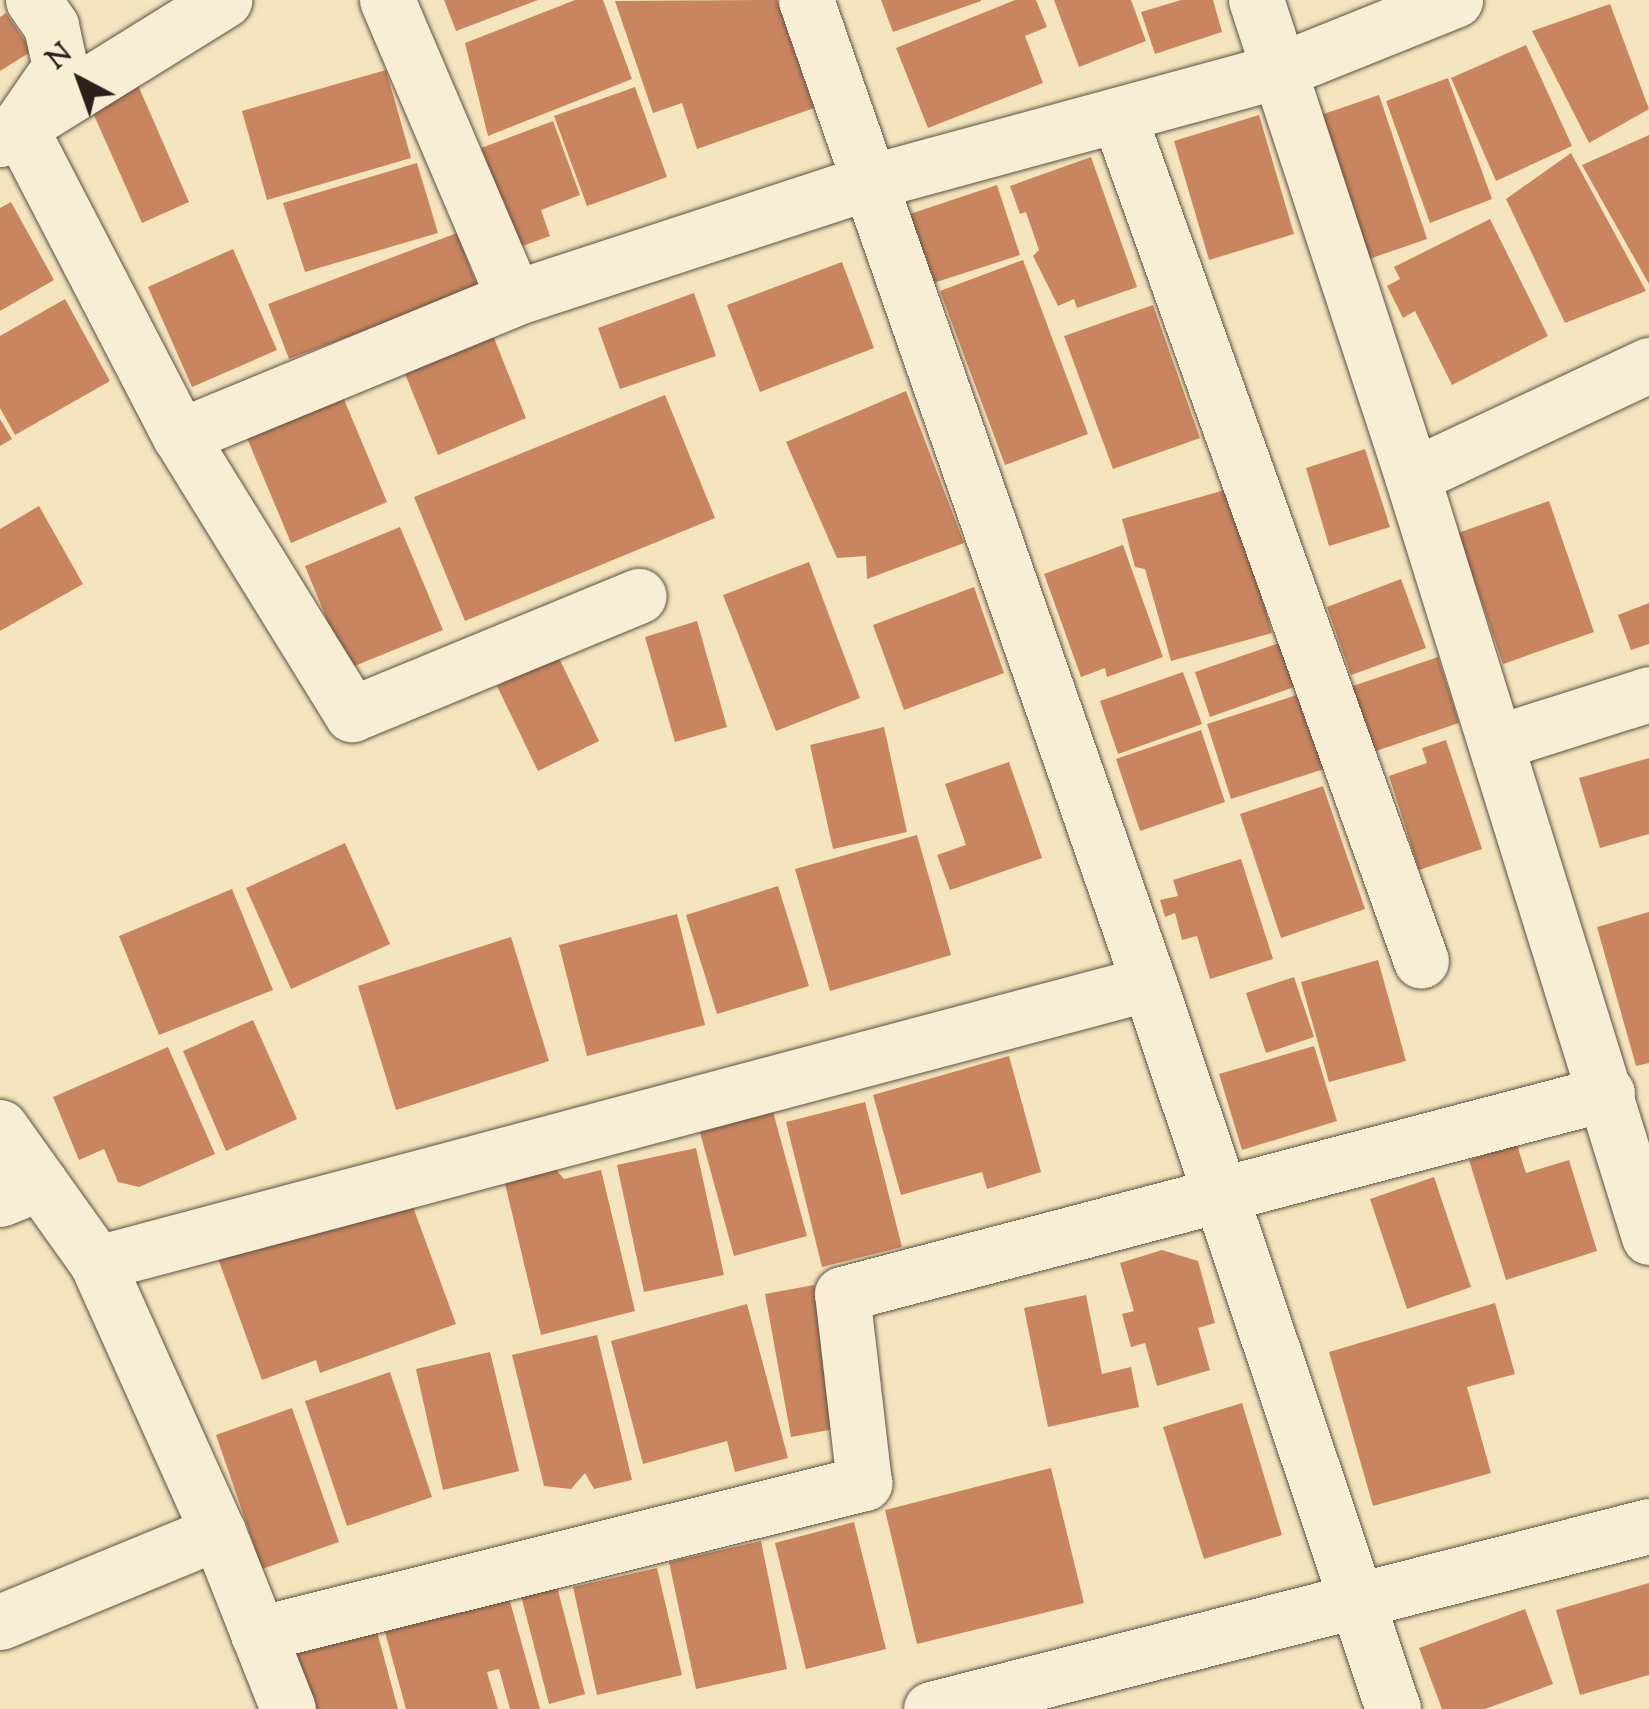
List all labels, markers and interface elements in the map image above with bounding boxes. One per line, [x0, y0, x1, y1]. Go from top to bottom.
north arrow [30, 30, 130, 130]
text: N [39, 35, 82, 80]

